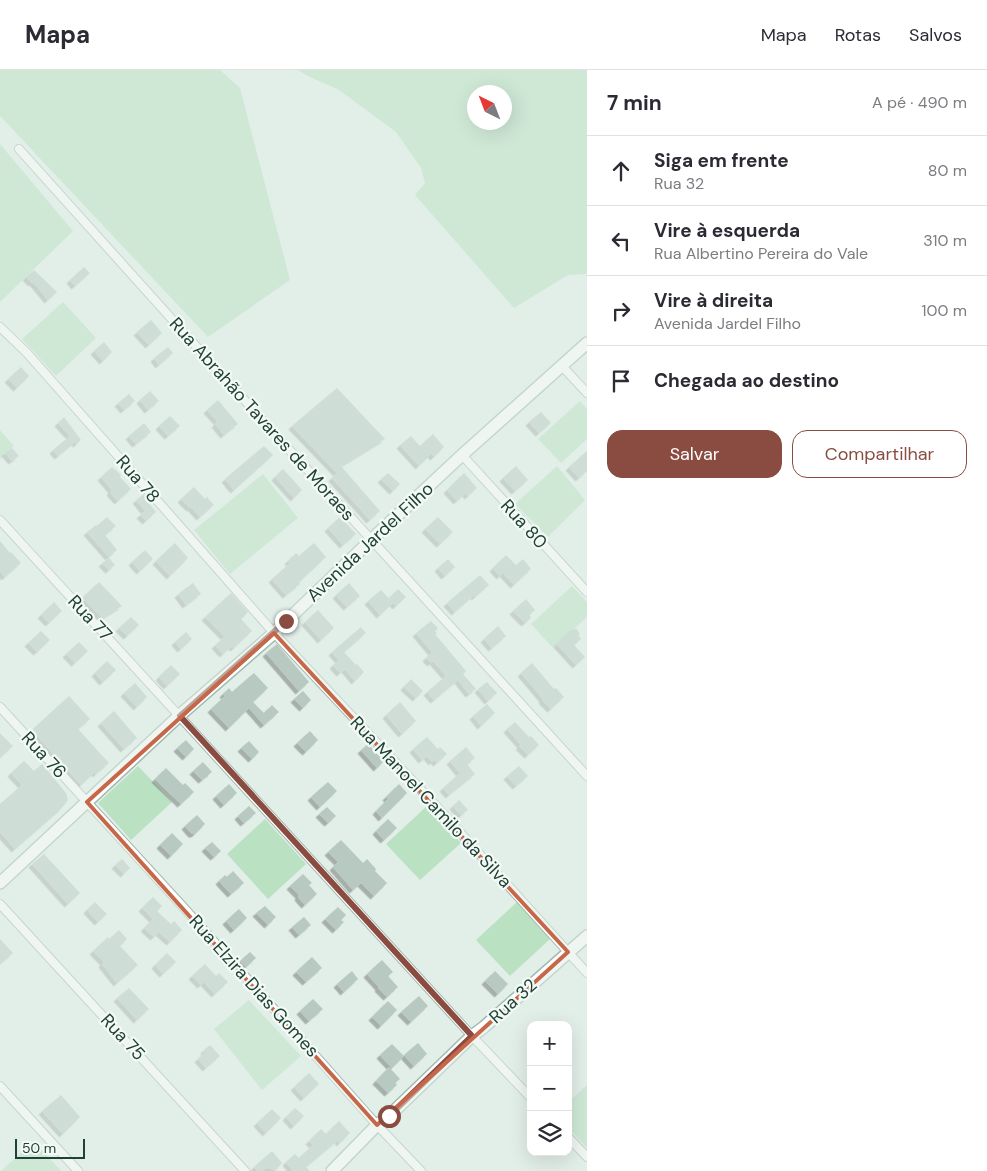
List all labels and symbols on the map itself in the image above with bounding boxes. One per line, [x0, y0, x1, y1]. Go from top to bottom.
north arrow [467, 85, 512, 130]
street label: Rua Abrahão Tavares de Moraes [164, 312, 360, 526]
street label: Rua 78 [111, 450, 165, 508]
street label: Avenida Jardel Filho [301, 477, 439, 607]
street label: Rua 80 [495, 494, 553, 554]
street label: Rua 77 [63, 590, 117, 646]
route end [275, 610, 298, 633]
street label: Rua Manoel Camilo da Silva [345, 711, 517, 893]
street label: Rua 76 [16, 726, 72, 784]
street label: Rua Elzira Dias Gomes [184, 910, 324, 1062]
street label: Rua 32 [484, 973, 542, 1029]
street label: Rua 75 [95, 1008, 151, 1066]
route start [378, 1105, 401, 1128]
scale bar [15, 1136, 85, 1159]

